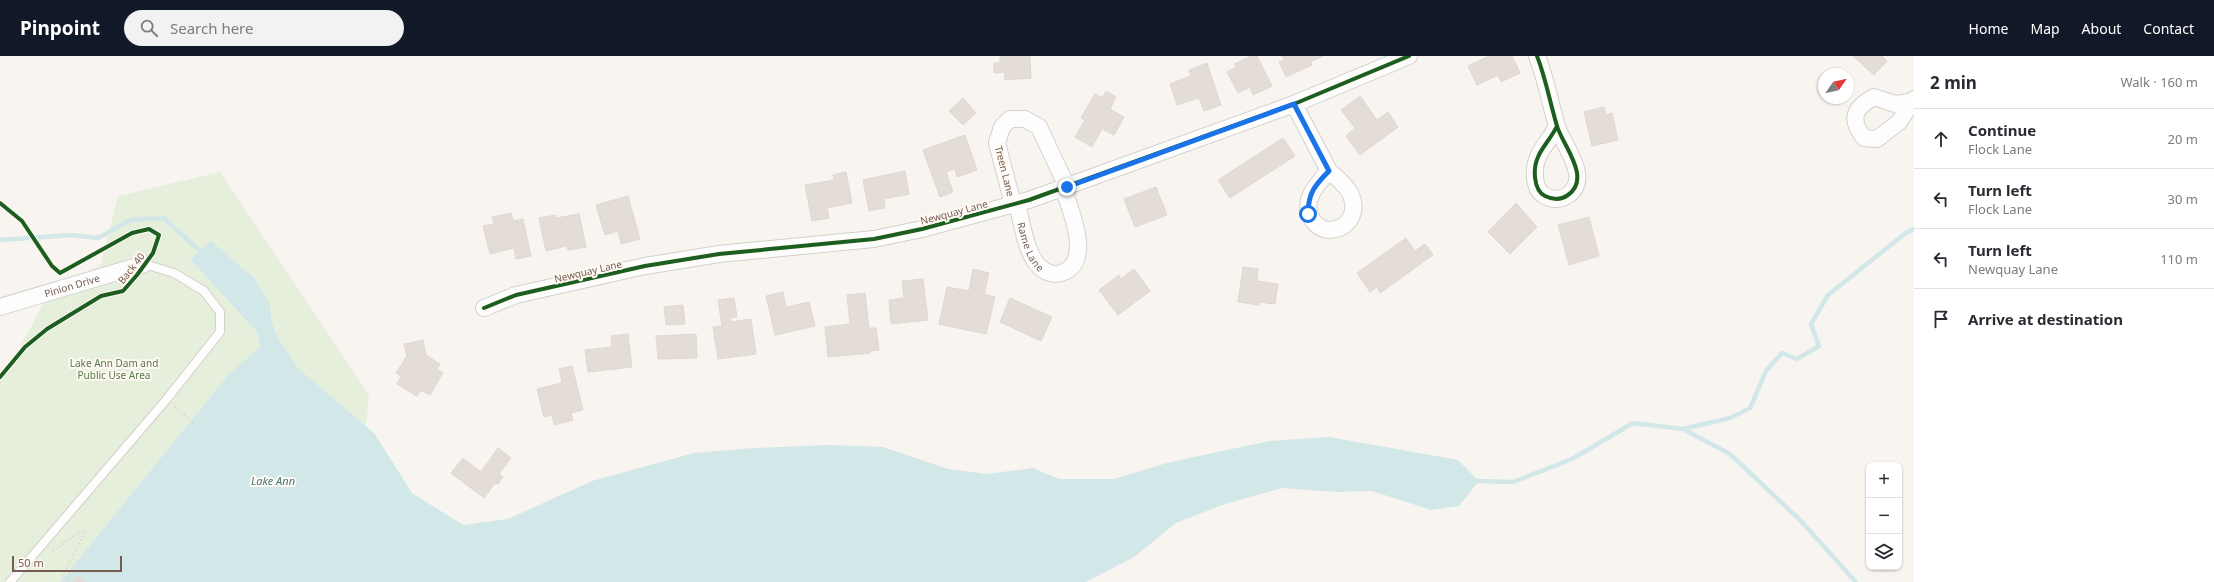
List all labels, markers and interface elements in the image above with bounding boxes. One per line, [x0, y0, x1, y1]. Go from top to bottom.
search box [124, 10, 404, 46]
text: Pinpoint [20, 15, 100, 41]
icon: search [138, 17, 160, 39]
text: Search here [170, 18, 253, 38]
text: Home [1969, 19, 2008, 38]
text: Map [2030, 19, 2060, 38]
text: About [2082, 19, 2121, 38]
text: Contact [2143, 19, 2194, 38]
north arrow [1818, 68, 1854, 104]
text: 2 min [1930, 71, 1977, 94]
text: Walk · 160 m [2120, 73, 2198, 91]
text: Continue [1968, 120, 2036, 140]
icon: ahead [1930, 128, 1952, 150]
text: 20 m [2168, 130, 2198, 148]
text: Flock Lane [1968, 140, 2032, 158]
street label: Treen Lane [992, 144, 1018, 198]
route end [1058, 178, 1076, 196]
text: Turn left [1968, 180, 2032, 200]
icon: left [1930, 188, 1952, 210]
text: 30 m [2168, 190, 2198, 208]
street label: Newquay Lane [919, 196, 990, 228]
text: Flock Lane [1968, 200, 2032, 218]
route start [1299, 205, 1317, 223]
street label: Rame Lane [1014, 221, 1047, 275]
text: Turn left [1968, 240, 2032, 260]
icon: left [1930, 248, 1952, 270]
street label: Back 40 [114, 249, 148, 287]
text: 110 m [2160, 250, 2198, 268]
street label: Newquay Lane [553, 256, 624, 286]
text: Newquay Lane [1968, 260, 2058, 278]
street label: Pinion Drive [43, 271, 102, 300]
icon: arrive [1930, 308, 1952, 330]
text: Arrive at destination [1968, 309, 2123, 329]
park label: Lake Ann Dam and Public Use Area [70, 356, 158, 382]
map controls [1866, 462, 1902, 570]
button: + [1866, 462, 1902, 498]
water label: Lake Ann [251, 473, 295, 488]
button: − [1866, 498, 1902, 534]
button: layers [1866, 534, 1902, 570]
scale bar [12, 554, 122, 573]
text: 50 m [18, 555, 44, 570]

